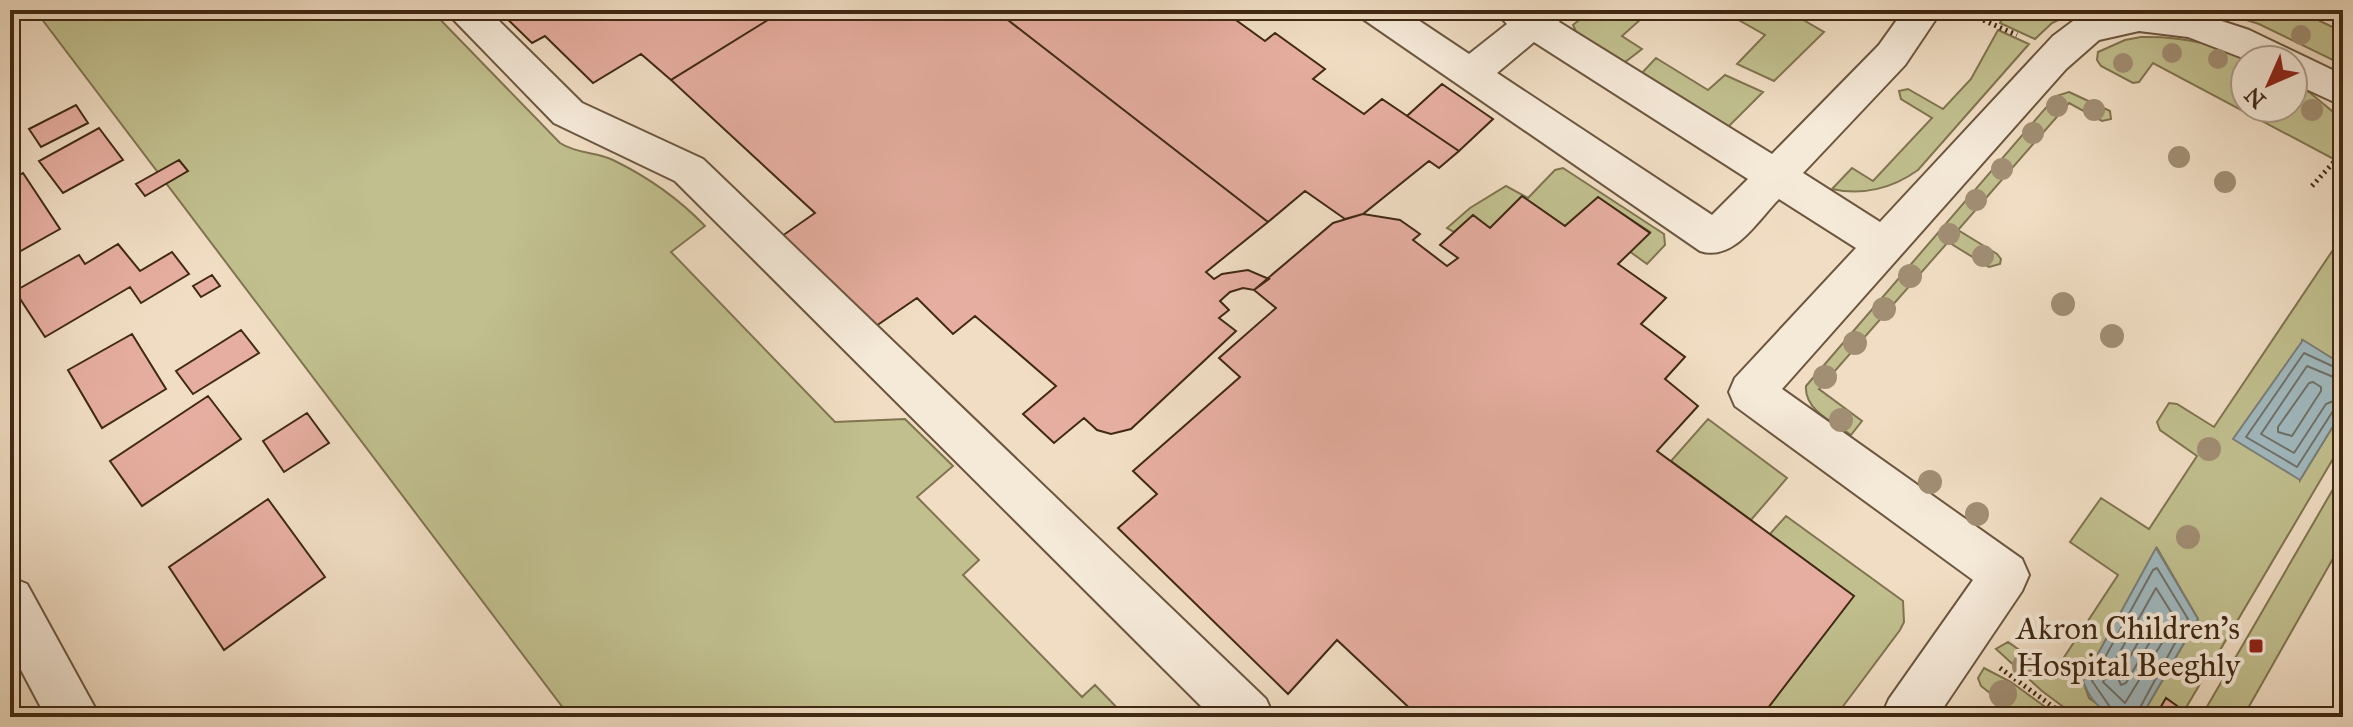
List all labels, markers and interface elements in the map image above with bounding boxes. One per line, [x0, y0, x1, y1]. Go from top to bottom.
north arrow [2229, 44, 2309, 124]
text: N [2239, 81, 2271, 114]
place label: Akron Children's Hospital Beeghly [2014, 609, 2241, 685]
marker: Akron Children's Hospital Beeghly [2247, 637, 2265, 655]

